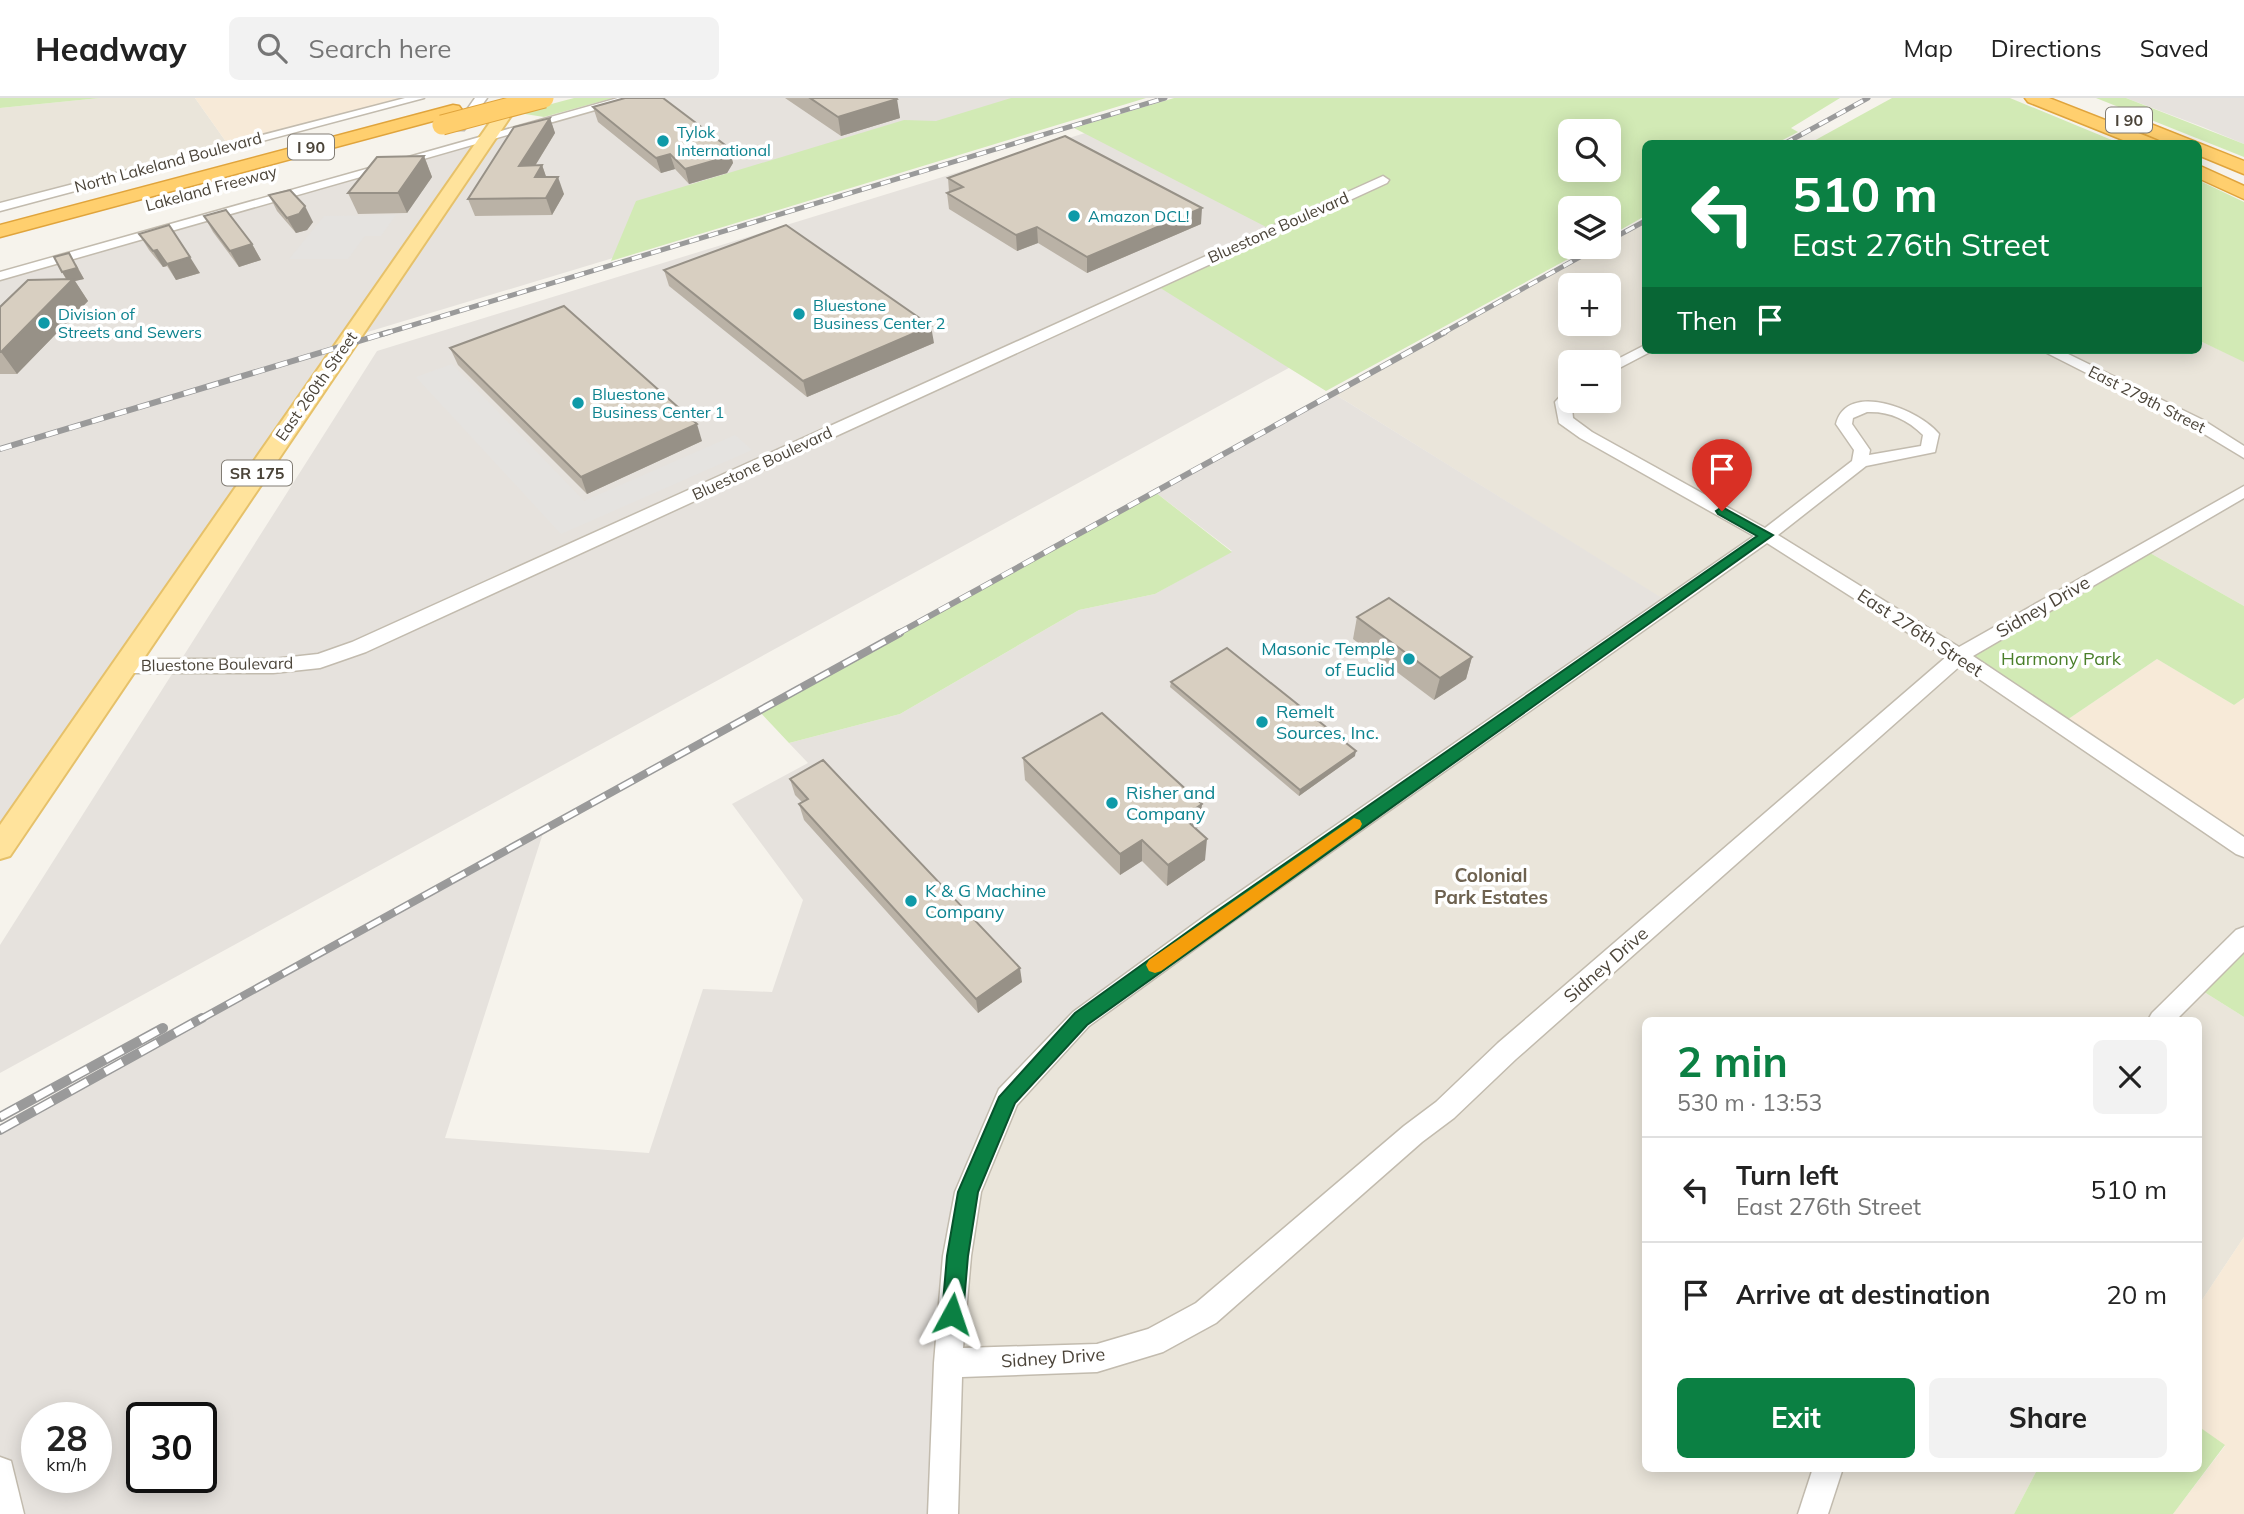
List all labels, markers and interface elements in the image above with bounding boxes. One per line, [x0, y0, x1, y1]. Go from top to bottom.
search box [229, 17, 719, 80]
text: Headway [35, 28, 187, 69]
icon: search [253, 29, 291, 67]
text: Search here [309, 32, 451, 65]
text: Map [1903, 33, 1953, 63]
text: Directions [1991, 33, 2102, 63]
text: Saved [2140, 33, 2209, 63]
road number: I 90 [2106, 108, 2152, 132]
map controls [1558, 119, 1621, 413]
button: search [1558, 119, 1621, 182]
place label: Tylok International [677, 122, 771, 160]
street label: North Lakeland Boulevard [72, 127, 264, 197]
marker: Tylok International [655, 133, 671, 149]
road number: I 90 [288, 134, 334, 159]
street label: Lakeland Freeway [143, 161, 279, 215]
text: 510 m [1792, 163, 1938, 224]
icon: left [1677, 168, 1768, 259]
street label: Bluestone Boulevard [1204, 187, 1352, 267]
button: layers [1558, 196, 1621, 259]
place label: Amazon DCL! [1088, 206, 1190, 226]
marker: Amazon DCL! [1066, 208, 1082, 224]
text: East 276th Street [1792, 224, 2049, 264]
button: + [1558, 273, 1621, 336]
place label: Bluestone Business Center 2 [813, 295, 945, 333]
icon: arrive [1751, 301, 1789, 339]
place label: Division of Streets and Sewers [58, 304, 202, 342]
text: Then [1677, 304, 1737, 337]
marker: Bluestone Business Center 2 [791, 306, 807, 322]
marker: Division of Streets and Sewers [36, 315, 52, 331]
street label: East 260th Street [271, 327, 361, 444]
button: − [1558, 350, 1621, 413]
street label: East 279th Street [2085, 361, 2209, 437]
place label: Bluestone Business Center 1 [592, 384, 724, 422]
marker: Bluestone Business Center 1 [570, 395, 586, 411]
street label: Bluestone Boulevard [689, 422, 835, 504]
pin [1692, 439, 1752, 511]
icon: arrive [1703, 450, 1741, 488]
road number: SR 175 [222, 460, 292, 486]
street label: Sidney Drive [1992, 571, 2094, 643]
street label: East 276th Street [1853, 584, 1987, 682]
place label: Masonic Temple of Euclid [1261, 637, 1395, 681]
park label: Harmony Park [2001, 647, 2122, 670]
marker: Masonic Temple of Euclid [1401, 651, 1417, 667]
street label: Bluestone Boulevard [141, 653, 293, 675]
place label: Remelt Sources, Inc. [1276, 700, 1379, 744]
marker: Remelt Sources, Inc. [1254, 714, 1270, 730]
place label: Risher and Company [1126, 781, 1215, 825]
marker: Risher and Company [1104, 795, 1120, 811]
district label: Colonial Park Estates [1434, 863, 1548, 909]
place label: K & G Machine Company [925, 879, 1046, 923]
marker: K & G Machine Company [903, 893, 919, 909]
street label: Sidney Drive [1559, 922, 1653, 1008]
text: 2 min [1677, 1035, 1788, 1088]
button: close [2093, 1040, 2167, 1114]
text: 530 m · 13:53 [1677, 1088, 1822, 1117]
text: Turn left [1736, 1159, 1838, 1192]
icon: left [1677, 1171, 1715, 1209]
text: 510 m [2091, 1173, 2167, 1206]
text: East 276th Street [1736, 1192, 1921, 1221]
icon: arrive [1677, 1276, 1715, 1314]
position arrow [915, 1277, 989, 1351]
text: Arrive at destination [1736, 1278, 1991, 1311]
text: 20 m [2106, 1278, 2167, 1311]
street label: Sidney Drive [1000, 1342, 1106, 1373]
button: Exit [1677, 1378, 1915, 1458]
button: Share [1929, 1378, 2167, 1458]
speed limit sign: 30 [126, 1402, 217, 1493]
text: 28 [45, 1416, 88, 1460]
text: km/h [46, 1453, 87, 1476]

